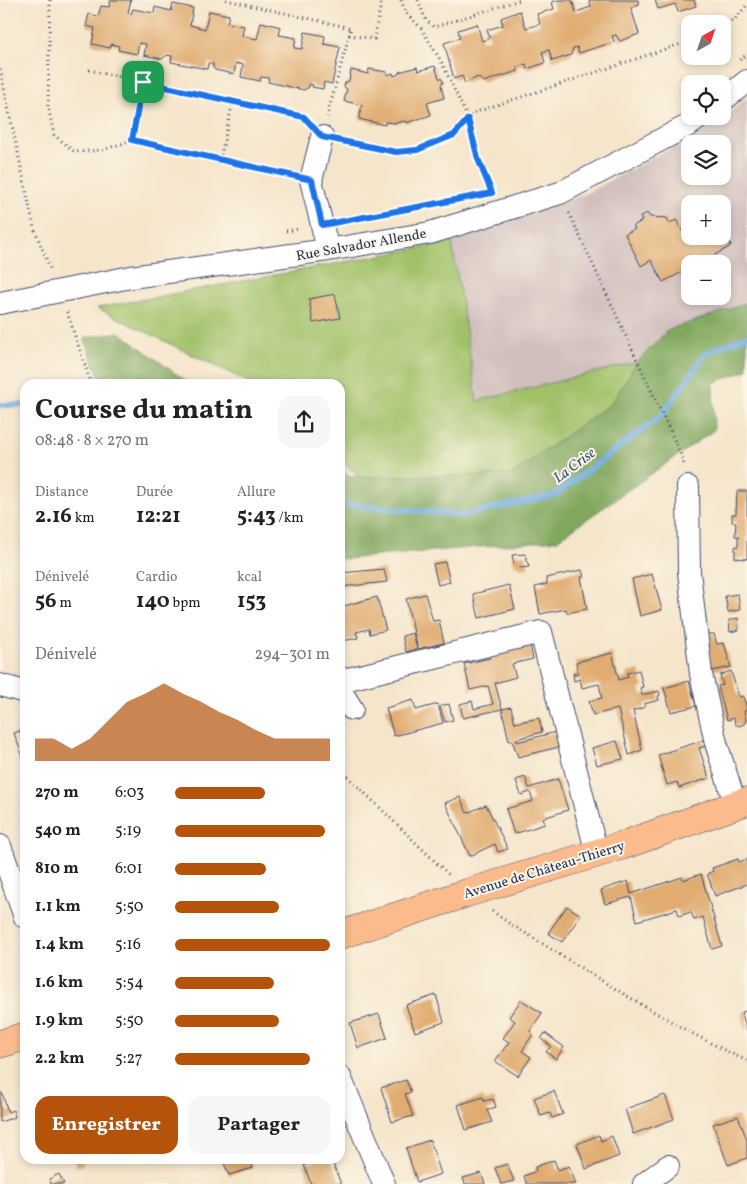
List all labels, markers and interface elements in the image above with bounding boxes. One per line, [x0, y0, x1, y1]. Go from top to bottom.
north arrow [681, 15, 731, 65]
map controls [681, 15, 731, 305]
pin [122, 61, 164, 103]
icon: arrive [129, 68, 157, 96]
button: locate [681, 75, 731, 125]
button: layers [681, 135, 731, 185]
button: + [681, 195, 731, 245]
street label: Rue Salvador Allende [295, 225, 428, 266]
button: − [681, 255, 731, 305]
text: Course du matin [35, 391, 253, 430]
button: share [278, 396, 330, 448]
text: 08:48 · 8 × 270 m [35, 430, 149, 452]
water label: La Crise [550, 443, 601, 489]
text: Distance [35, 483, 89, 502]
text: Durée [136, 483, 173, 502]
text: Allure [237, 483, 276, 502]
text: 2.16 [35, 502, 72, 531]
text: 12:21 [136, 502, 181, 531]
text: 5:43 [237, 502, 276, 531]
text: km [72, 509, 95, 528]
text: /km [276, 509, 304, 528]
text: Dénivelé [35, 568, 89, 587]
text: Cardio [136, 568, 178, 587]
text: kcal [237, 568, 262, 587]
text: 56 [35, 587, 57, 616]
text: 140 [136, 587, 170, 616]
text: 153 [237, 587, 266, 616]
text: m [57, 594, 72, 613]
text: bpm [170, 594, 201, 613]
text: Dénivelé [35, 644, 97, 666]
text: 294–301 m [255, 644, 330, 666]
text: 270 m [35, 782, 79, 804]
text: 6:03 [115, 782, 144, 804]
text: 540 m [35, 820, 81, 842]
text: 5:19 [115, 820, 141, 842]
street label: Avenue de Château-Thierry [462, 837, 628, 904]
text: 810 m [35, 858, 79, 880]
text: 6:01 [115, 858, 143, 880]
text: 1.1 km [35, 896, 81, 918]
text: 5:50 [115, 896, 143, 918]
text: 1.4 km [35, 934, 84, 956]
text: 5:16 [115, 934, 141, 956]
text: 1.6 km [35, 972, 83, 994]
text: 5:54 [115, 972, 144, 994]
text: 1.9 km [35, 1010, 83, 1032]
text: 5:50 [115, 1010, 143, 1032]
text: 2.2 km [35, 1048, 85, 1070]
text: 5:27 [115, 1048, 142, 1070]
button: Enregistrer [35, 1096, 178, 1154]
button: Partager [188, 1096, 330, 1154]

